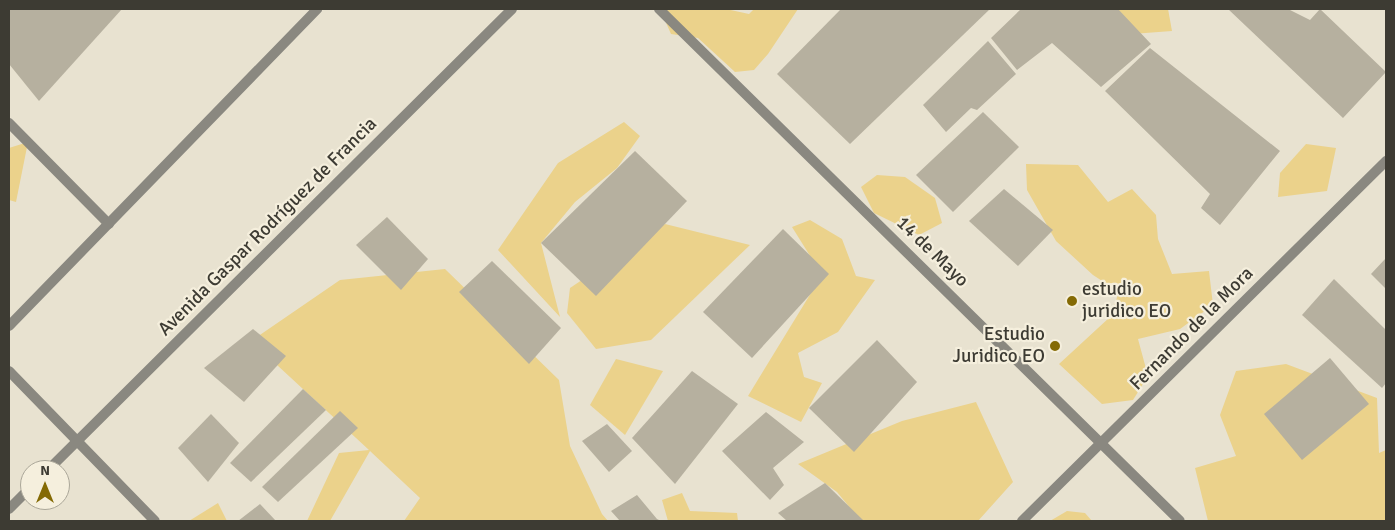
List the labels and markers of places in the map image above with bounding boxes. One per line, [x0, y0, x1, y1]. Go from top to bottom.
place label: estudio juridico EO [1082, 279, 1171, 323]
marker: estudio juridico EO [1066, 295, 1078, 307]
place label: Estudio Juridico EO [952, 324, 1045, 368]
marker: Estudio Juridico EO [1049, 340, 1061, 352]

